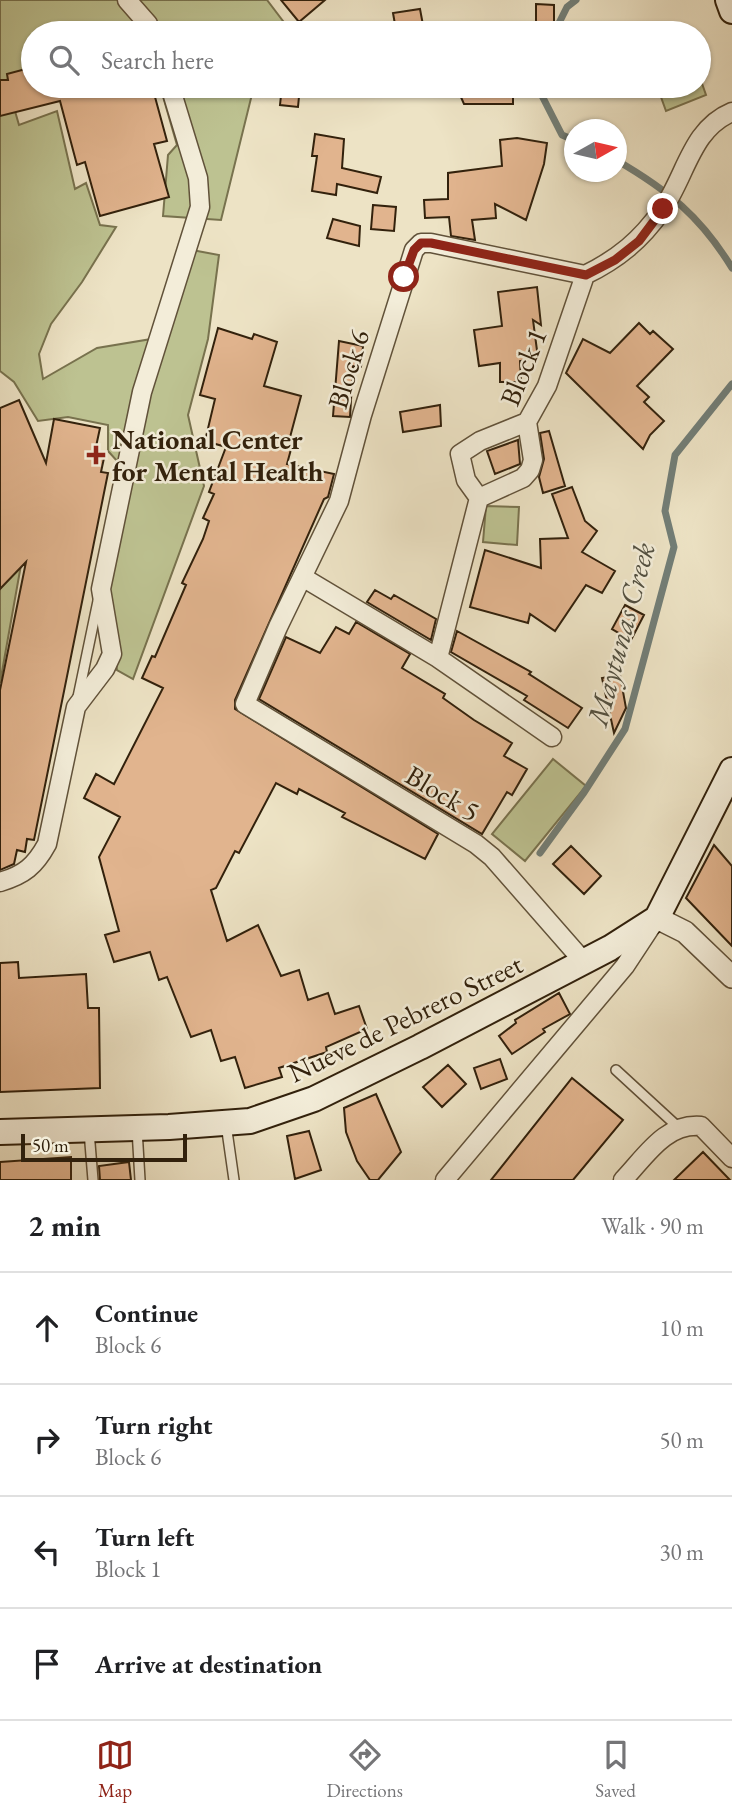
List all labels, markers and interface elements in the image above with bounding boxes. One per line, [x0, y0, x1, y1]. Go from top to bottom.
search box [21, 21, 711, 98]
icon: search [45, 41, 83, 79]
text: Search here [101, 43, 214, 77]
north arrow [564, 119, 627, 182]
route end [647, 193, 678, 224]
route start [388, 261, 419, 292]
street label: Block 1 [491, 323, 555, 411]
street label: Block 6 [319, 325, 377, 413]
place label: National Center for Mental Health [112, 421, 324, 489]
marker: National Center for Mental Health [86, 445, 106, 465]
water label: Maytunas Creek [577, 538, 664, 732]
street label: Block 5 [399, 757, 487, 829]
street label: Nueve de Pebrero Street [282, 945, 528, 1090]
scale bar [21, 1131, 187, 1163]
text: 50 m [32, 1133, 69, 1158]
text: 2 min [28, 1206, 101, 1245]
text: Walk · 90 m [601, 1211, 704, 1241]
text: Continue [95, 1296, 198, 1330]
icon: ahead [28, 1309, 66, 1347]
text: 10 m [659, 1313, 704, 1343]
text: Block 6 [95, 1330, 161, 1360]
text: Turn right [95, 1408, 213, 1442]
icon: right [28, 1421, 66, 1459]
text: 50 m [659, 1425, 704, 1455]
text: Block 6 [95, 1442, 161, 1472]
text: Turn left [95, 1520, 194, 1554]
icon: left [28, 1533, 66, 1571]
text: 30 m [659, 1537, 704, 1567]
text: Block 1 [95, 1554, 161, 1584]
icon: arrive [28, 1645, 66, 1683]
text: Arrive at destination [95, 1647, 322, 1681]
tab: Map [96, 1736, 134, 1803]
tab: Directions [326, 1736, 403, 1803]
tab: Saved [595, 1736, 636, 1803]

